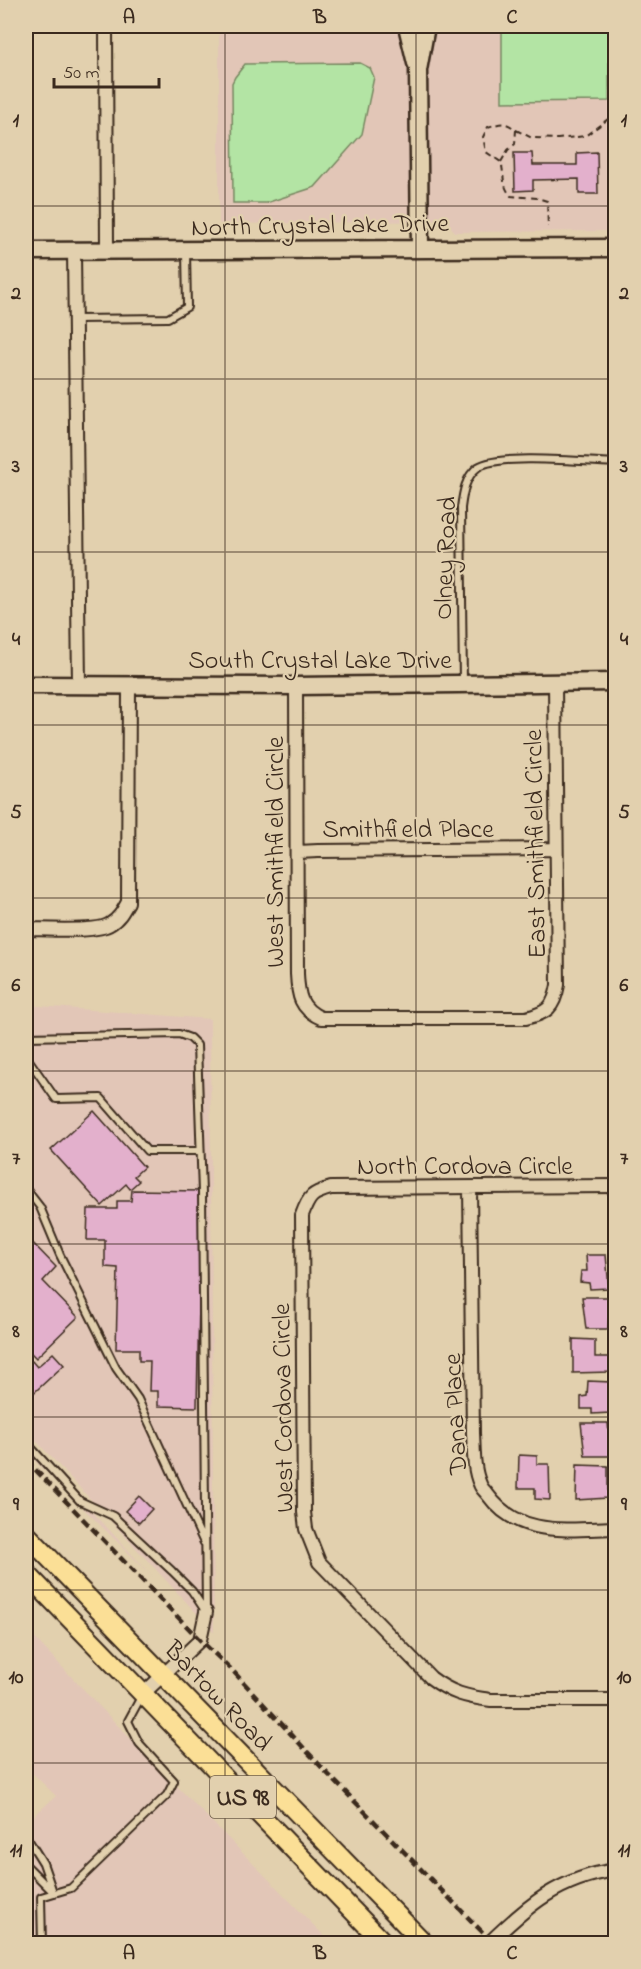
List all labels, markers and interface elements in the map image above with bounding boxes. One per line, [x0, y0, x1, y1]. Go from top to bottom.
text: A [123, 4, 135, 33]
text: B [312, 4, 327, 33]
text: C [507, 4, 518, 33]
scale bar [54, 51, 159, 89]
text: 50 m [63, 61, 100, 87]
text: 1 [13, 107, 20, 136]
text: 1 [621, 107, 628, 136]
street label: North Crystal Lake Drive [191, 206, 450, 248]
text: 2 [10, 280, 21, 309]
text: 2 [618, 280, 629, 309]
text: 3 [11, 453, 20, 482]
text: 3 [619, 453, 628, 482]
street label: Olney Road [426, 495, 468, 620]
text: 4 [12, 626, 21, 655]
text: 4 [620, 626, 629, 655]
street label: South Crystal Lake Drive [188, 643, 452, 681]
street label: East Smithfield Circle [516, 729, 558, 959]
street label: West Smithfield Circle [258, 736, 296, 968]
text: 5 [10, 799, 22, 828]
text: 5 [618, 799, 630, 828]
street label: Smithfield Place [322, 812, 494, 850]
text: 6 [12, 972, 21, 1001]
text: 6 [620, 972, 629, 1001]
text: 7 [12, 1145, 21, 1174]
text: 7 [620, 1145, 629, 1174]
street label: North Cordova Circle [357, 1149, 573, 1187]
street label: West Cordova Circle [264, 1303, 306, 1513]
text: 8 [11, 1318, 20, 1347]
text: 8 [619, 1318, 628, 1347]
street label: Dana Place [435, 1352, 479, 1477]
text: 9 [12, 1491, 20, 1520]
text: 9 [620, 1491, 628, 1520]
street label: Bartow Road [153, 1632, 280, 1762]
text: 10 [9, 1664, 24, 1693]
text: 10 [617, 1664, 632, 1693]
road number: US 98 [210, 1776, 276, 1818]
text: 11 [10, 1837, 23, 1866]
text: 11 [618, 1837, 631, 1866]
text: A [123, 1940, 135, 1969]
text: B [312, 1940, 327, 1969]
text: C [507, 1940, 518, 1969]

